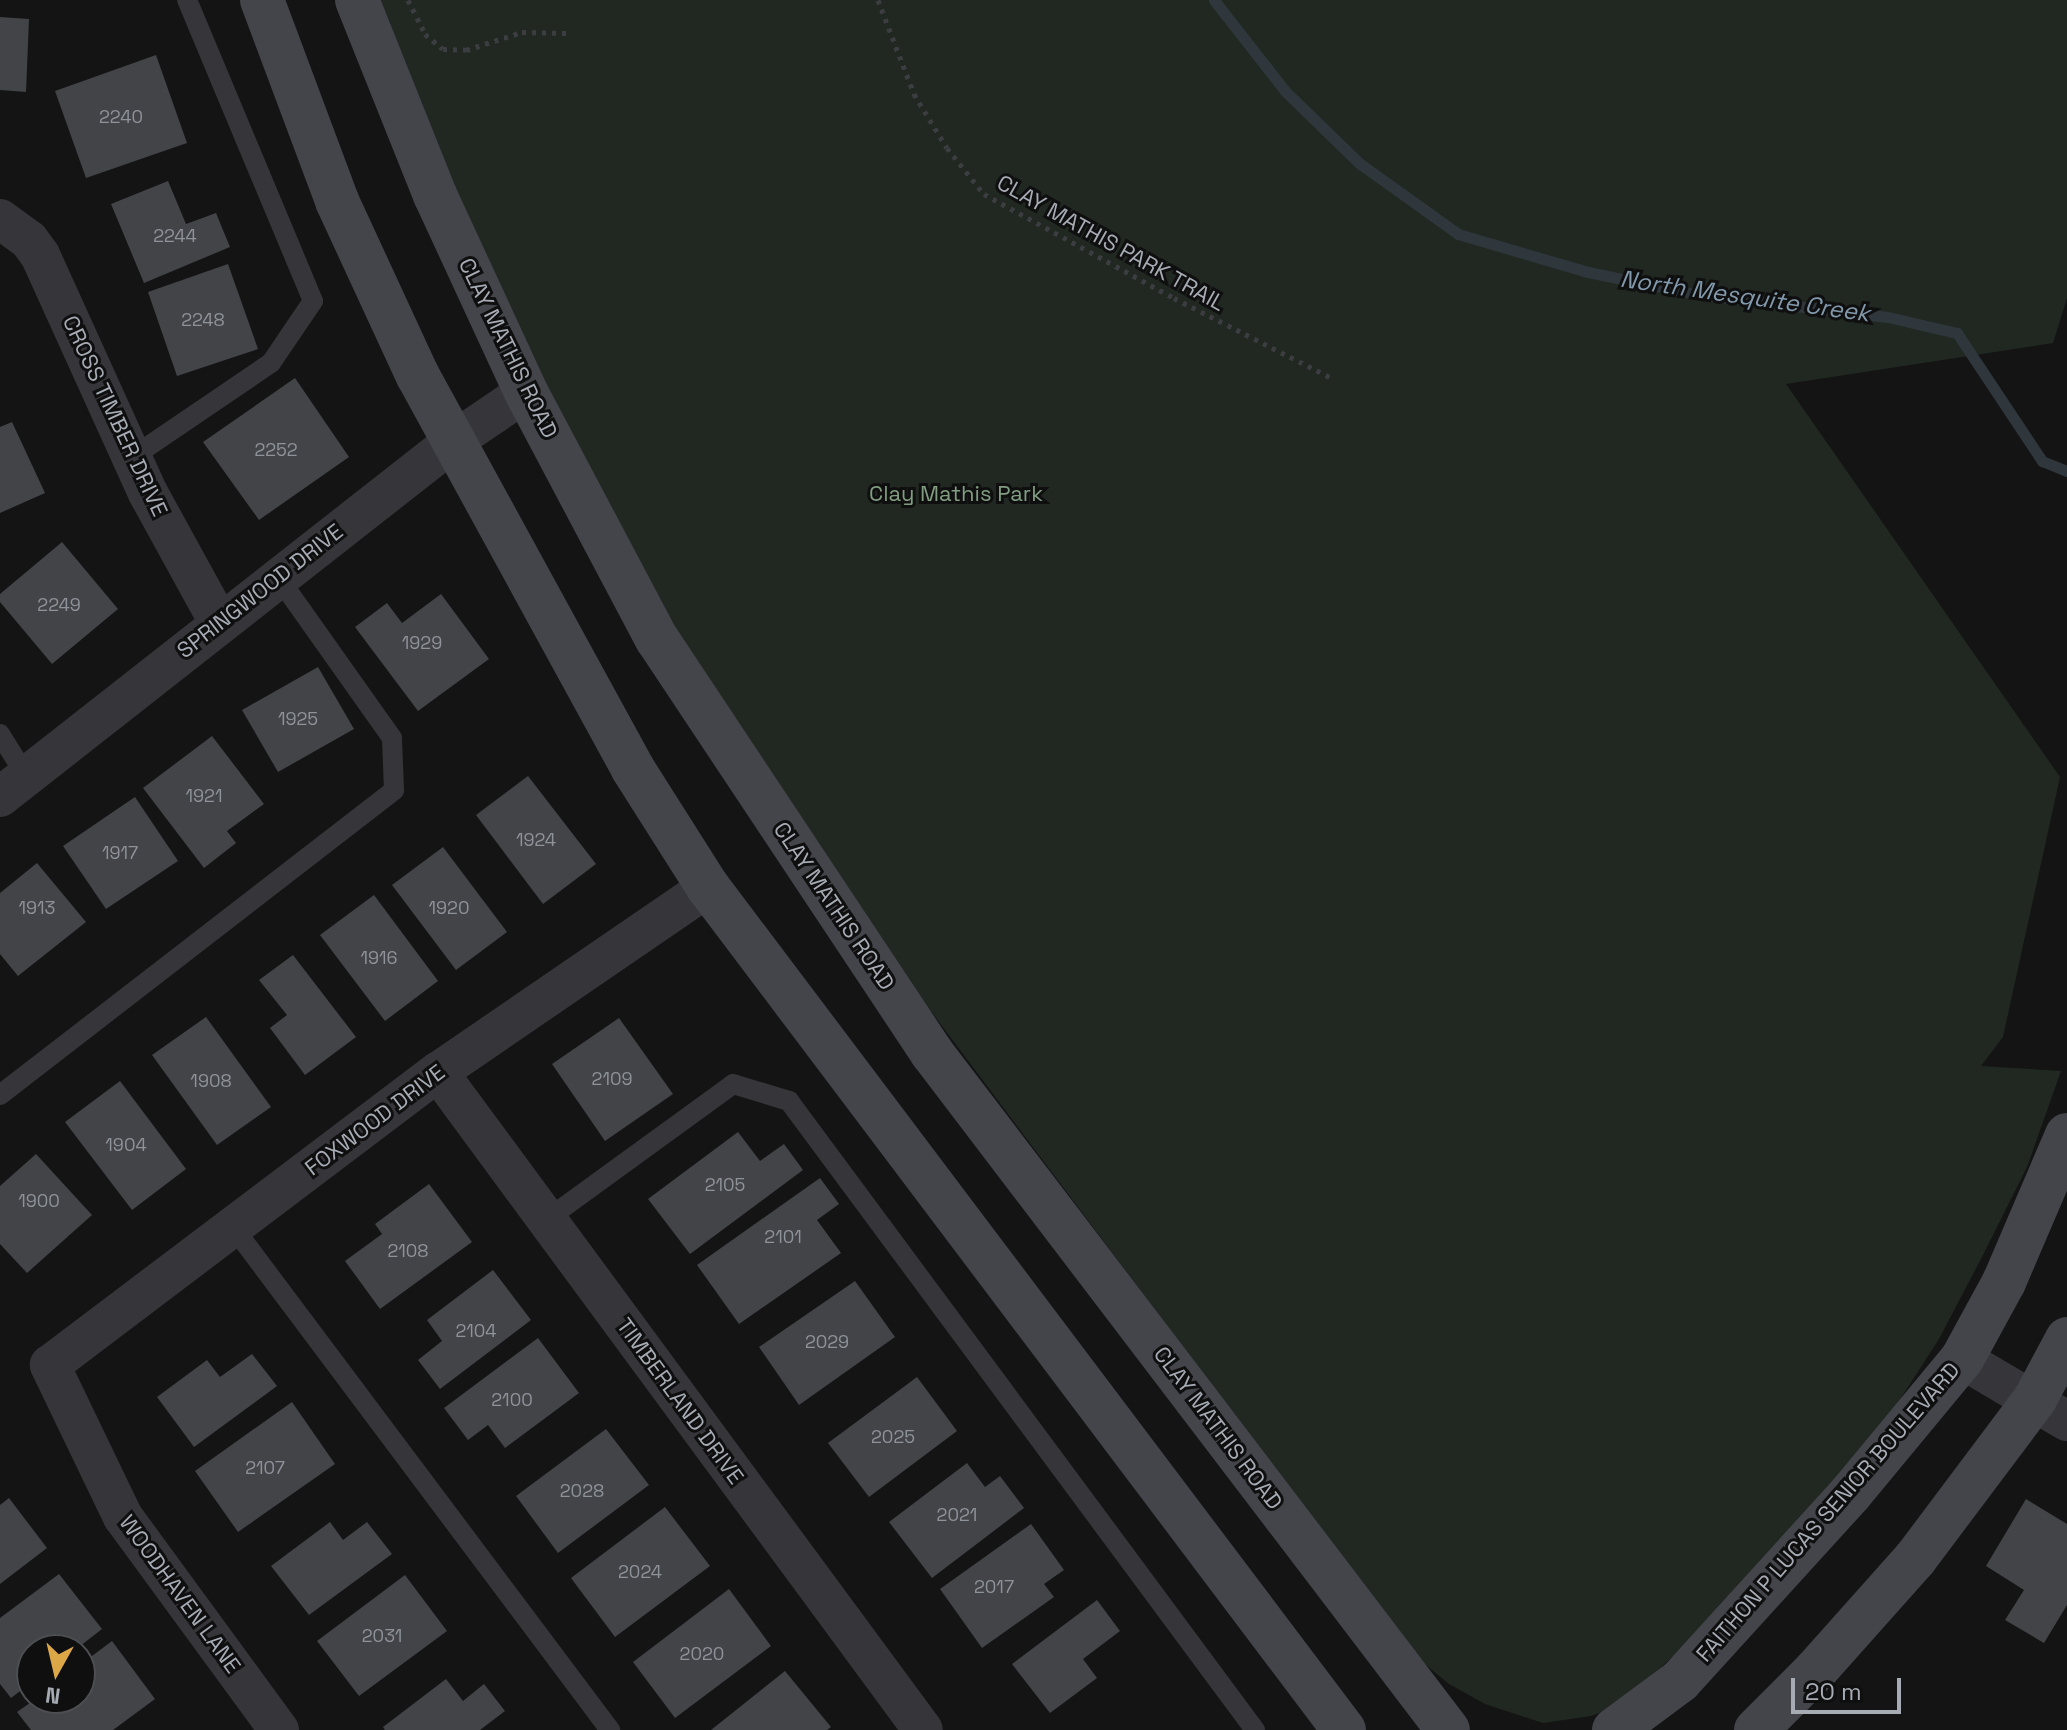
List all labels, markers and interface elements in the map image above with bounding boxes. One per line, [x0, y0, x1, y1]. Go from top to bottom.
house number: 2240 [99, 106, 143, 128]
street label: CLAY MATHIS PARK TRAIL [992, 169, 1230, 317]
house number: 2244 [153, 225, 197, 247]
street label: CLAY MATHIS ROAD [453, 254, 563, 442]
water label: North Mesquite Creek [1618, 264, 1872, 328]
house number: 2248 [181, 309, 225, 331]
street label: CROSS TIMBER DRIVE [57, 311, 173, 521]
house number: 2252 [254, 439, 298, 461]
park label: Clay Mathis Park [869, 481, 1043, 507]
street label: SPRINGWOOD DRIVE [172, 518, 348, 664]
house number: 2249 [37, 594, 81, 616]
house number: 1929 [402, 632, 442, 654]
house number: 1925 [278, 708, 318, 730]
house number: 1921 [186, 785, 222, 807]
street label: CLAY MATHIS ROAD [768, 817, 900, 995]
house number: 1924 [516, 829, 556, 851]
house number: 1917 [102, 842, 138, 864]
house number: 1913 [19, 897, 55, 919]
house number: 1920 [429, 897, 469, 919]
house number: 1916 [360, 947, 398, 969]
street label: FOXWOOD DRIVE [300, 1059, 450, 1181]
house number: 2109 [592, 1068, 632, 1090]
house number: 1908 [190, 1070, 232, 1092]
house number: 1904 [105, 1134, 147, 1156]
house number: 2105 [705, 1174, 745, 1196]
house number: 1900 [18, 1190, 60, 1212]
house number: 2101 [764, 1226, 802, 1248]
house number: 2108 [387, 1240, 429, 1262]
street label: TIMBERLAND DRIVE [611, 1313, 749, 1489]
house number: 2104 [455, 1320, 497, 1342]
house number: 2029 [805, 1331, 849, 1353]
street label: CLAY MATHIS ROAD [1148, 1341, 1288, 1515]
street label: FAITHON P LUCAS SENIOR BOULEVARD [1691, 1357, 1965, 1667]
house number: 2100 [491, 1389, 533, 1411]
house number: 2025 [871, 1426, 915, 1448]
house number: 2107 [245, 1457, 285, 1479]
house number: 2028 [560, 1480, 604, 1502]
house number: 2021 [937, 1504, 977, 1526]
street label: WOODHAVEN LANE [114, 1510, 246, 1678]
house number: 2024 [618, 1561, 662, 1583]
house number: 2017 [974, 1576, 1014, 1598]
house number: 2031 [362, 1625, 402, 1647]
north arrow [16, 1634, 96, 1714]
house number: 2020 [680, 1643, 724, 1665]
scale bar [1795, 1662, 1905, 1712]
text: 20 m [1805, 1676, 1862, 1707]
text: N [44, 1681, 62, 1711]

